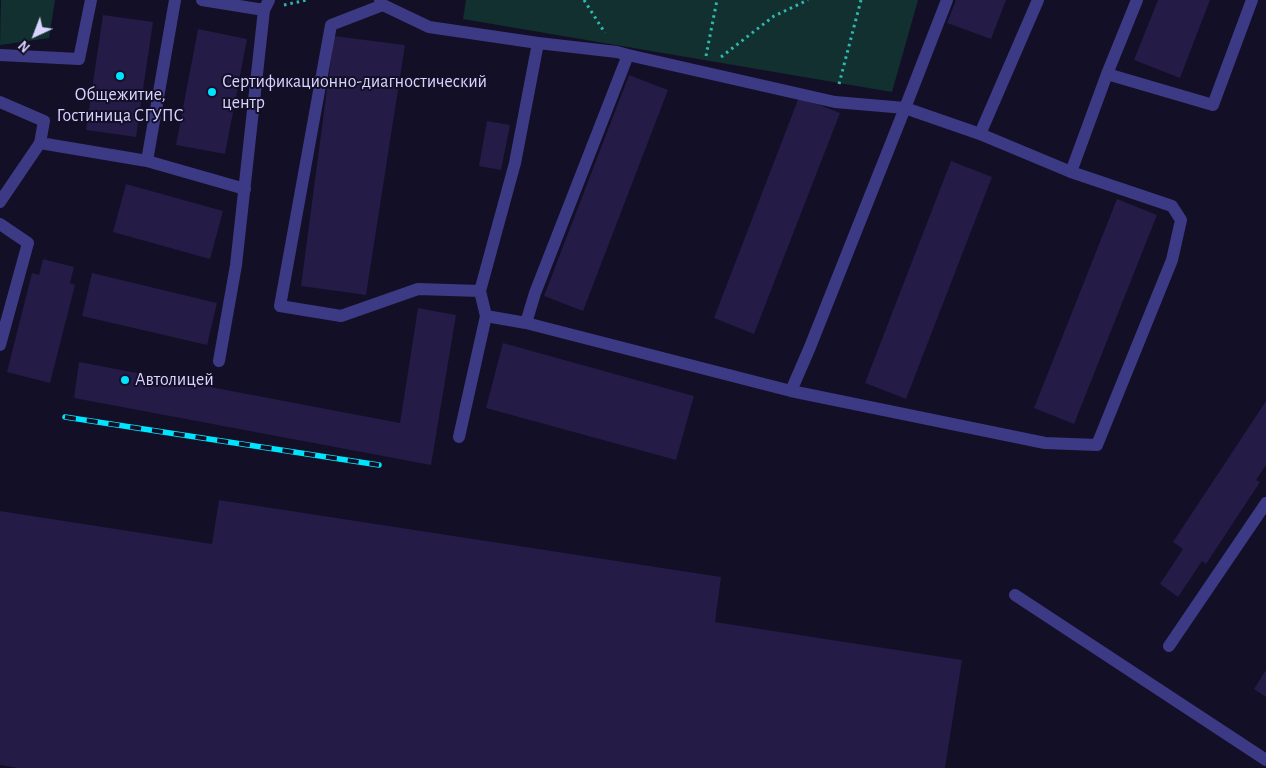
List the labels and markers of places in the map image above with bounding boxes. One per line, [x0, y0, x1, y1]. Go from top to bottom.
marker: Общежитие, Гостиница СГУПС [114, 70, 126, 82]
place label: Сертификационно-диагностический центр [222, 71, 487, 114]
place label: Общежитие, Гостиница СГУПС [56, 84, 184, 126]
marker: Сертификационно-диагностический центр [206, 86, 218, 98]
place label: Автолицей [135, 369, 214, 391]
marker: Автолицей [119, 374, 131, 386]

